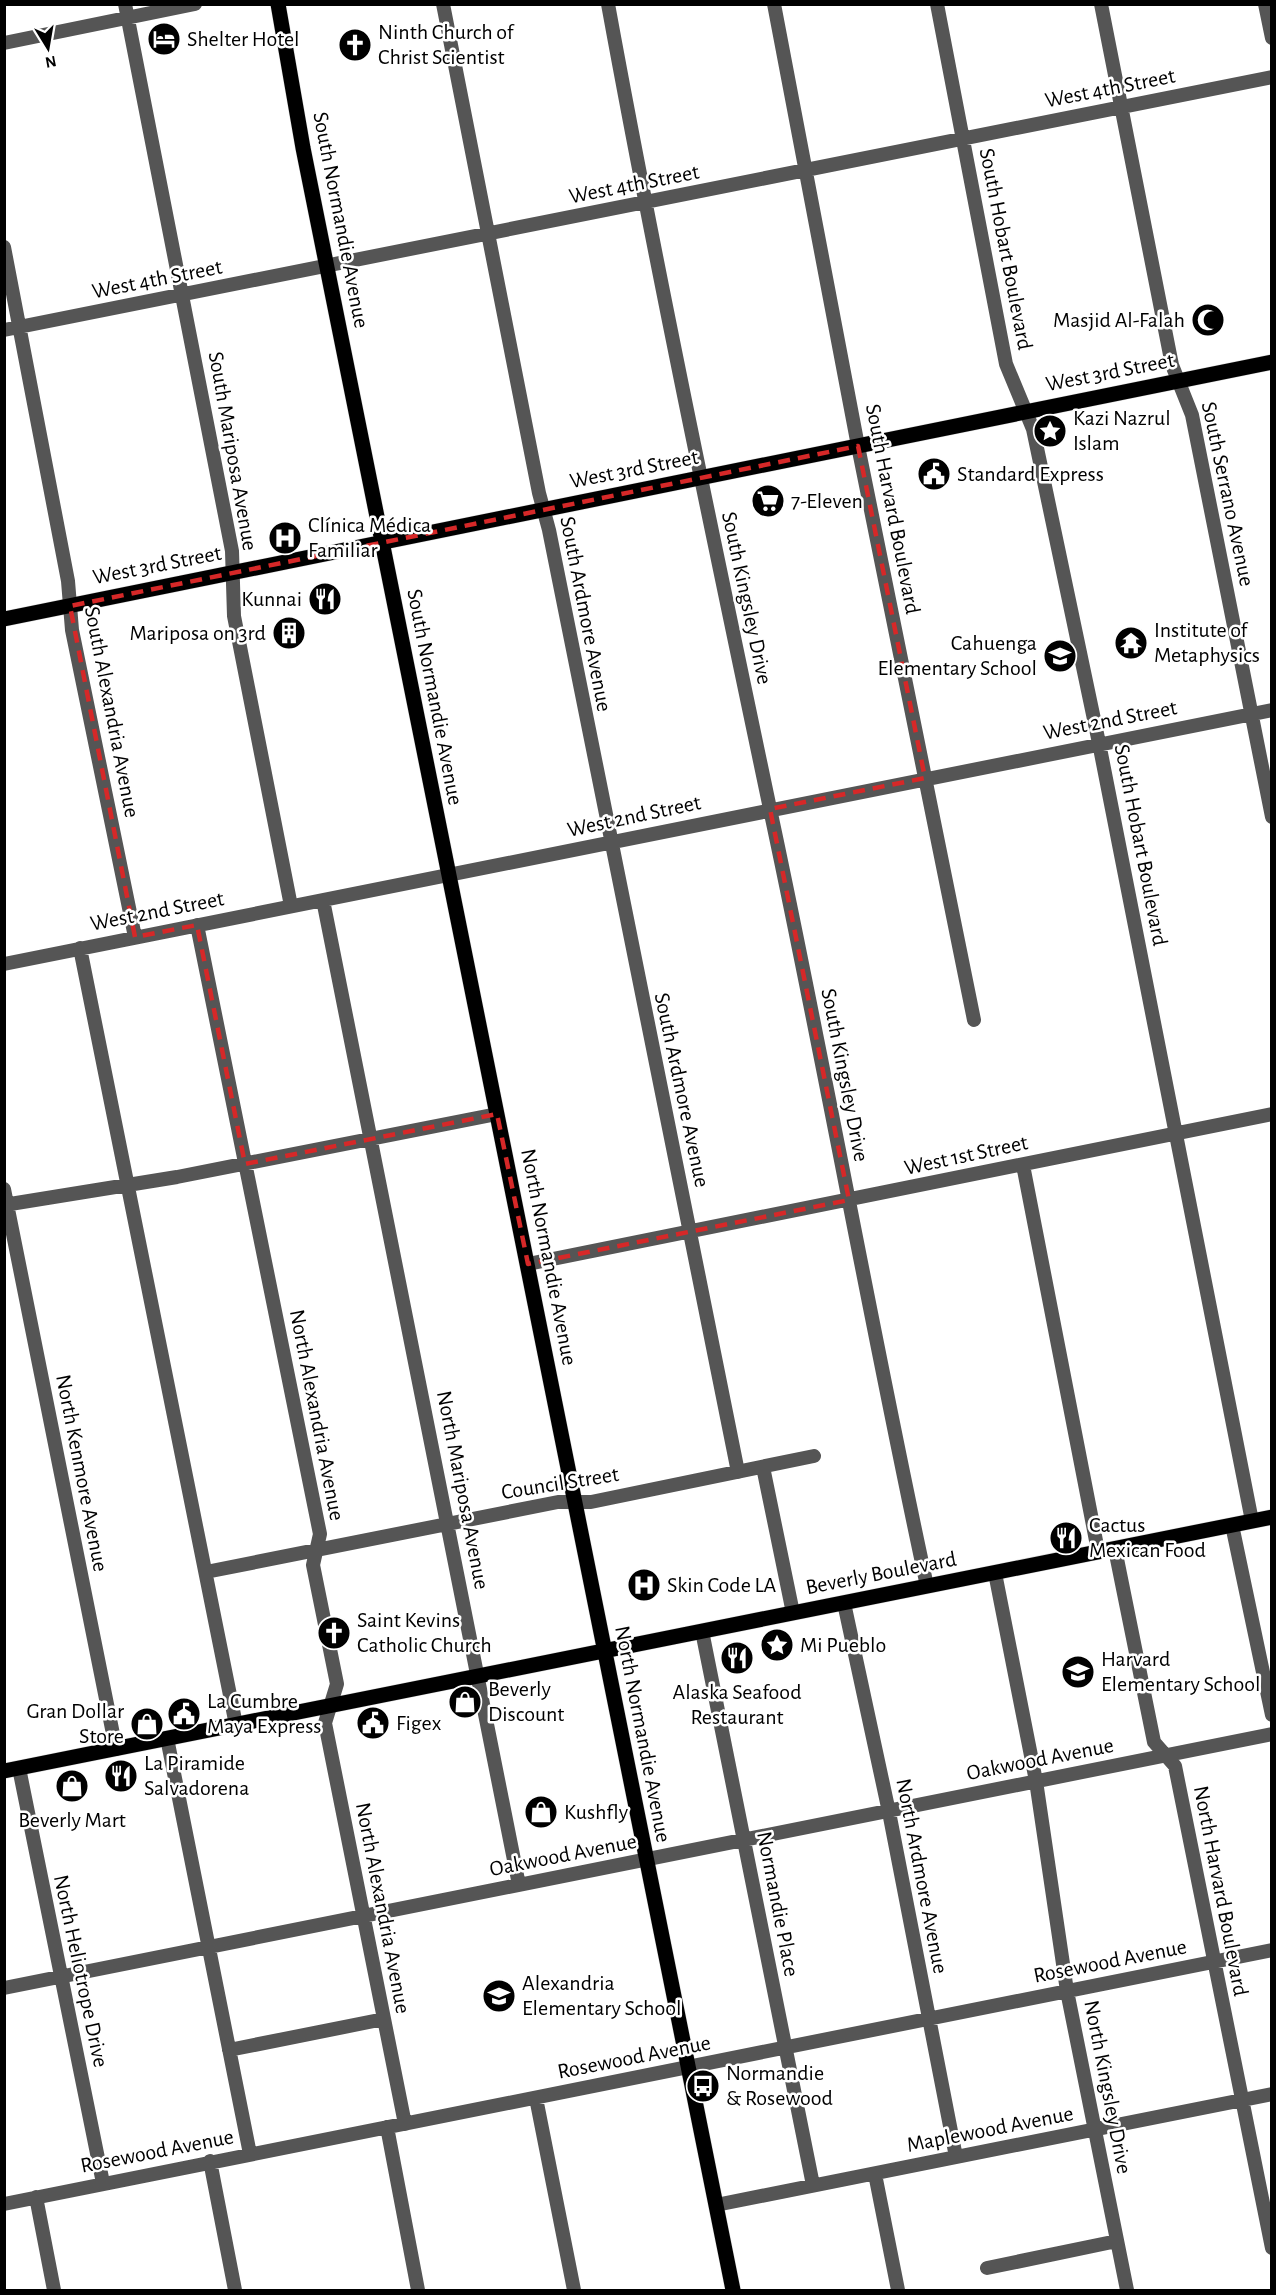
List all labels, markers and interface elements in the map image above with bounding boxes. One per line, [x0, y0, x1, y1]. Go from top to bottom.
north arrow [18, 18, 78, 78]
hotel icon: Shelter Hotel [146, 21, 182, 57]
place label: Ninth Church of Christ Scientist [378, 21, 515, 68]
church icon: Ninth Church of Christ Scientist [337, 27, 373, 63]
place label: Shelter Hotel [187, 28, 299, 50]
text: N [44, 53, 58, 71]
street label: West 4th Street [1043, 65, 1177, 111]
street label: South Normandie Avenue [309, 110, 373, 330]
street label: South Hobart Boulevard [976, 146, 1036, 352]
street label: West 4th Street [567, 161, 701, 207]
street label: West 4th Street [90, 256, 224, 302]
mosque icon: Masjid Al-Falah [1190, 302, 1226, 338]
place label: Masjid Al-Falah [1053, 309, 1185, 331]
street label: West 3rd Street [1044, 349, 1176, 395]
street label: South Mariposa Avenue [205, 350, 261, 552]
street label: South Serrano Avenue [1198, 400, 1258, 588]
street label: South Harvard Boulevard [862, 402, 924, 616]
place label: Kazi Nazrul Islam [1073, 407, 1171, 454]
place icon: Kazi Nazrul Islam [1032, 413, 1068, 449]
street label: West 3rd Street [568, 446, 700, 492]
public building icon: Standard Express [916, 456, 952, 492]
place label: Standard Express [957, 463, 1104, 485]
supermarket icon: 7-Eleven [750, 483, 786, 519]
place label: 7-Eleven [791, 490, 863, 512]
street label: South Kingsley Drive [718, 510, 776, 686]
place label: Clínica Médica Familiar [308, 514, 431, 561]
street label: South Ardmore Avenue [556, 515, 616, 713]
hospital icon: Clínica Médica Familiar [267, 520, 303, 556]
street label: West 3rd Street [91, 542, 223, 588]
restaurant icon: Kunnai [307, 581, 343, 617]
street label: South Normandie Avenue [403, 587, 467, 807]
place label: Kunnai [241, 588, 302, 610]
street label: South Alexandria Avenue [81, 605, 143, 819]
building icon: Mariposa on 3rd [271, 615, 307, 651]
place label: Institute of Metaphysics [1154, 619, 1260, 666]
place label: Mariposa on 3rd [129, 622, 266, 644]
temple icon: Institute of Metaphysics [1113, 625, 1149, 661]
place label: Cahuenga Elementary School [877, 632, 1037, 679]
school or university icon: Cahuenga Elementary School [1042, 638, 1078, 674]
street label: West 2nd Street [1041, 696, 1179, 744]
street label: South Hobart Boulevard [1111, 742, 1171, 948]
street label: West 2nd Street [565, 791, 703, 841]
street label: West 2nd Street [88, 887, 226, 935]
street label: South Kingsley Drive [817, 987, 873, 1163]
street label: South Ardmore Avenue [651, 991, 713, 1189]
street label: West 1st Street [902, 1131, 1030, 1179]
street label: North Normandie Avenue [517, 1147, 581, 1367]
street label: North Alexandria Avenue [286, 1307, 348, 1523]
street label: North Kenmore Avenue [52, 1373, 112, 1573]
street label: North Mariposa Avenue [433, 1389, 493, 1591]
street label: Council Street [500, 1463, 620, 1503]
place label: Cactus Mexican Food [1089, 1514, 1206, 1561]
restaurant icon: Cactus Mexican Food [1048, 1520, 1084, 1556]
street label: Beverly Boulevard [804, 1548, 958, 1598]
hospital icon: Skin Code LA [626, 1567, 662, 1603]
place label: Skin Code LA [667, 1574, 777, 1596]
place label: Saint Kevins Catholic Church [357, 1609, 492, 1656]
church icon: Saint Kevins Catholic Church [316, 1615, 352, 1651]
street label: North Normandie Avenue [611, 1624, 675, 1844]
place icon: Mi Pueblo [759, 1627, 795, 1663]
place label: Mi Pueblo [800, 1634, 886, 1656]
restaurant icon: Alaska Seafood Restaurant [719, 1640, 755, 1676]
place label: Harvard Elementary School [1101, 1648, 1261, 1695]
school or university icon: Harvard Elementary School [1060, 1654, 1096, 1690]
place label: Beverly Discount [488, 1678, 564, 1725]
place label: Alaska Seafood Restaurant [672, 1681, 802, 1728]
shop icon: Beverly Discount [447, 1684, 483, 1720]
place label: La Cumbre Maya Express [207, 1690, 322, 1737]
public building icon: La Cumbre Maya Express [166, 1696, 202, 1732]
place label: Gran Dollar Store [26, 1700, 124, 1747]
public building icon: Figex [355, 1705, 391, 1741]
shop icon: Gran Dollar Store [129, 1706, 165, 1742]
place label: Figex [396, 1712, 442, 1734]
street label: Oakwood Avenue [965, 1734, 1115, 1784]
place label: La Piramide Salvadorena [144, 1752, 249, 1799]
restaurant icon: La Piramide Salvadorena [103, 1758, 139, 1794]
shop icon: Beverly Mart [54, 1768, 90, 1804]
street label: North Ardmore Avenue [892, 1776, 952, 1976]
street label: North Harvard Boulevard [1190, 1784, 1252, 1998]
shop icon: Kushfly [523, 1794, 559, 1830]
street label: North Alexandria Avenue [352, 1800, 414, 2016]
place label: Kushfly [564, 1801, 629, 1823]
place label: Beverly Mart [18, 1809, 126, 1831]
street label: Oakwood Avenue [488, 1830, 638, 1880]
street label: Normandie Place [753, 1830, 803, 1978]
street label: North Heliotrope Drive [50, 1873, 112, 2069]
street label: Rosewood Avenue [1031, 1935, 1189, 1987]
place label: Alexandria Elementary School [522, 1972, 682, 2019]
school or university icon: Alexandria Elementary School [481, 1978, 517, 2014]
street label: North Kingsley Drive [1080, 1998, 1136, 2176]
street label: Rosewood Avenue [555, 2031, 713, 2083]
place label: Normandie & Rosewood [726, 2062, 833, 2109]
bus stop icon: Normandie & Rosewood [685, 2068, 721, 2104]
street label: Maplewood Avenue [905, 2102, 1075, 2156]
street label: Rosewood Avenue [78, 2125, 236, 2177]

